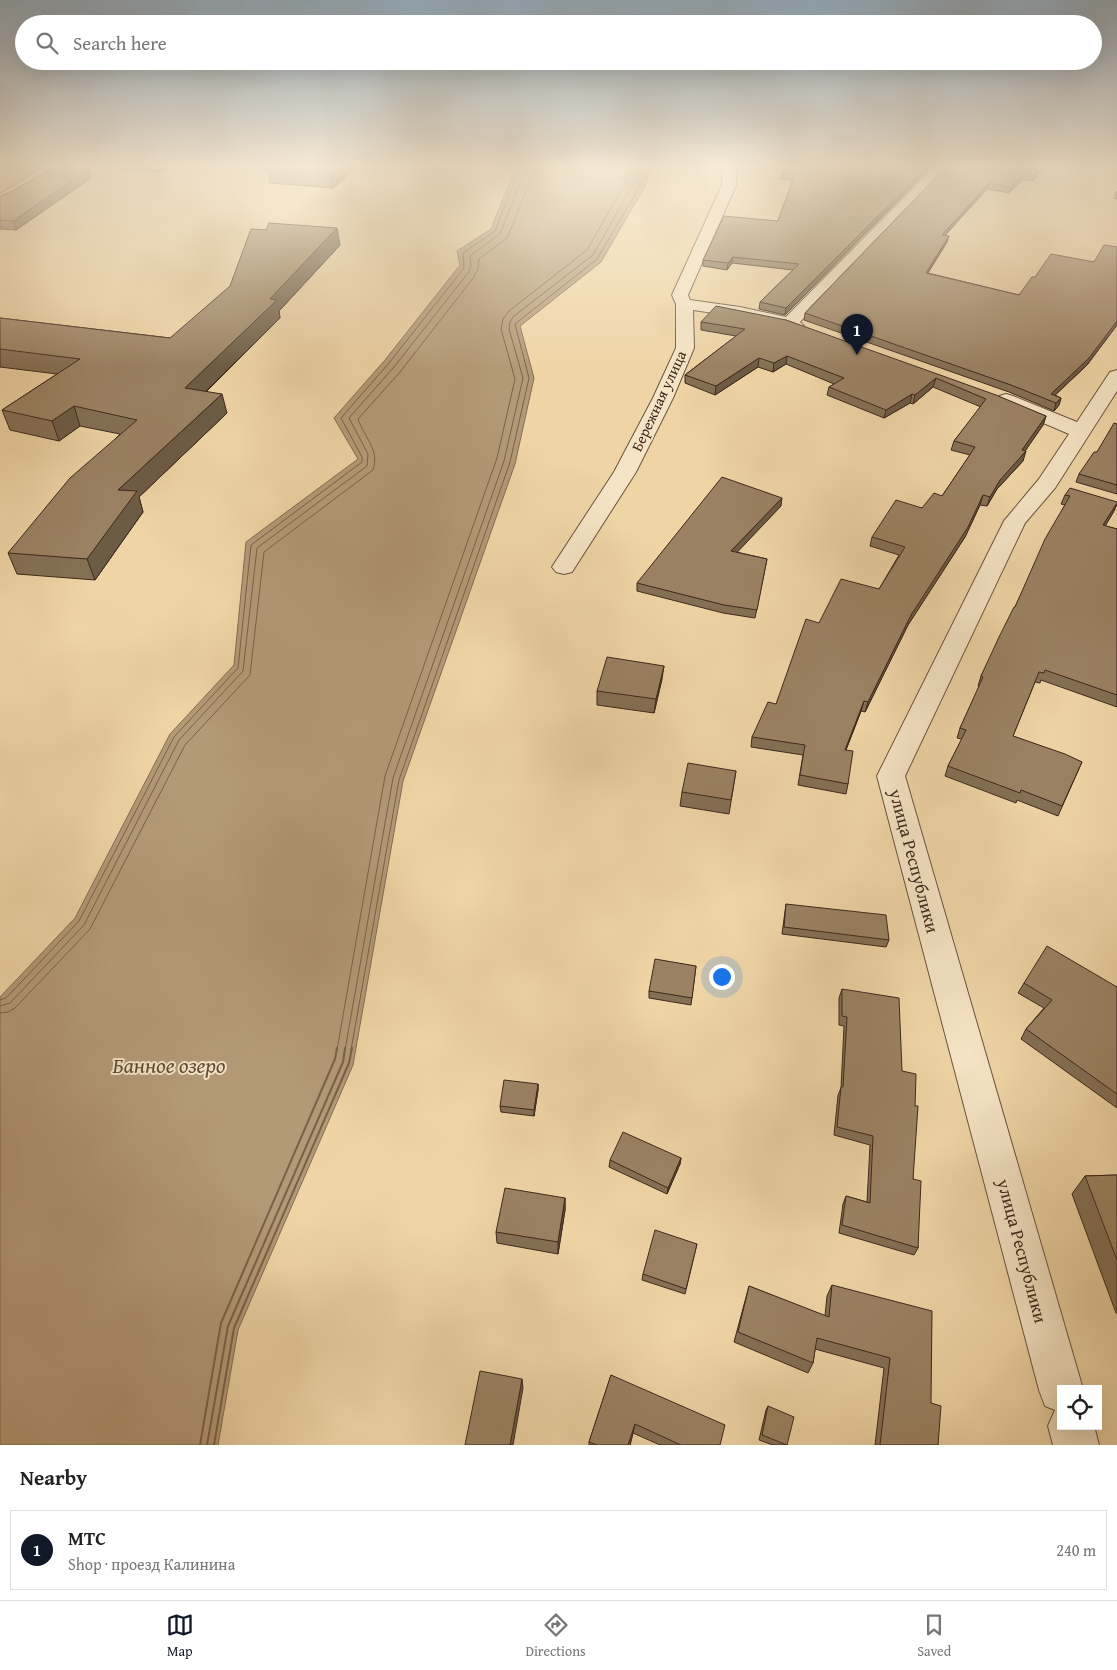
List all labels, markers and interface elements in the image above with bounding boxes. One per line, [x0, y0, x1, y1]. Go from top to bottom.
search box [15, 15, 1102, 70]
icon: search [33, 29, 61, 57]
text: Search here [73, 29, 167, 57]
pin: 1 [841, 314, 873, 355]
street label: Бережная улица [626, 346, 691, 455]
street label: улица Республики [882, 785, 947, 936]
your location [709, 964, 735, 990]
water label: Банное озеро [113, 1049, 225, 1081]
street label: улица Республики [990, 1175, 1055, 1326]
map controls [1057, 1385, 1102, 1430]
button: locate [1057, 1385, 1102, 1430]
text: Nearby [20, 1462, 87, 1493]
text: МТС [68, 1524, 106, 1552]
text: 1 [33, 1538, 41, 1562]
text: 240 m [1056, 1538, 1096, 1562]
text: Shop · проезд Калинина [68, 1552, 235, 1576]
tab: Map [166, 1611, 194, 1661]
tab: Directions [525, 1611, 586, 1661]
tab: Saved [917, 1611, 951, 1661]

